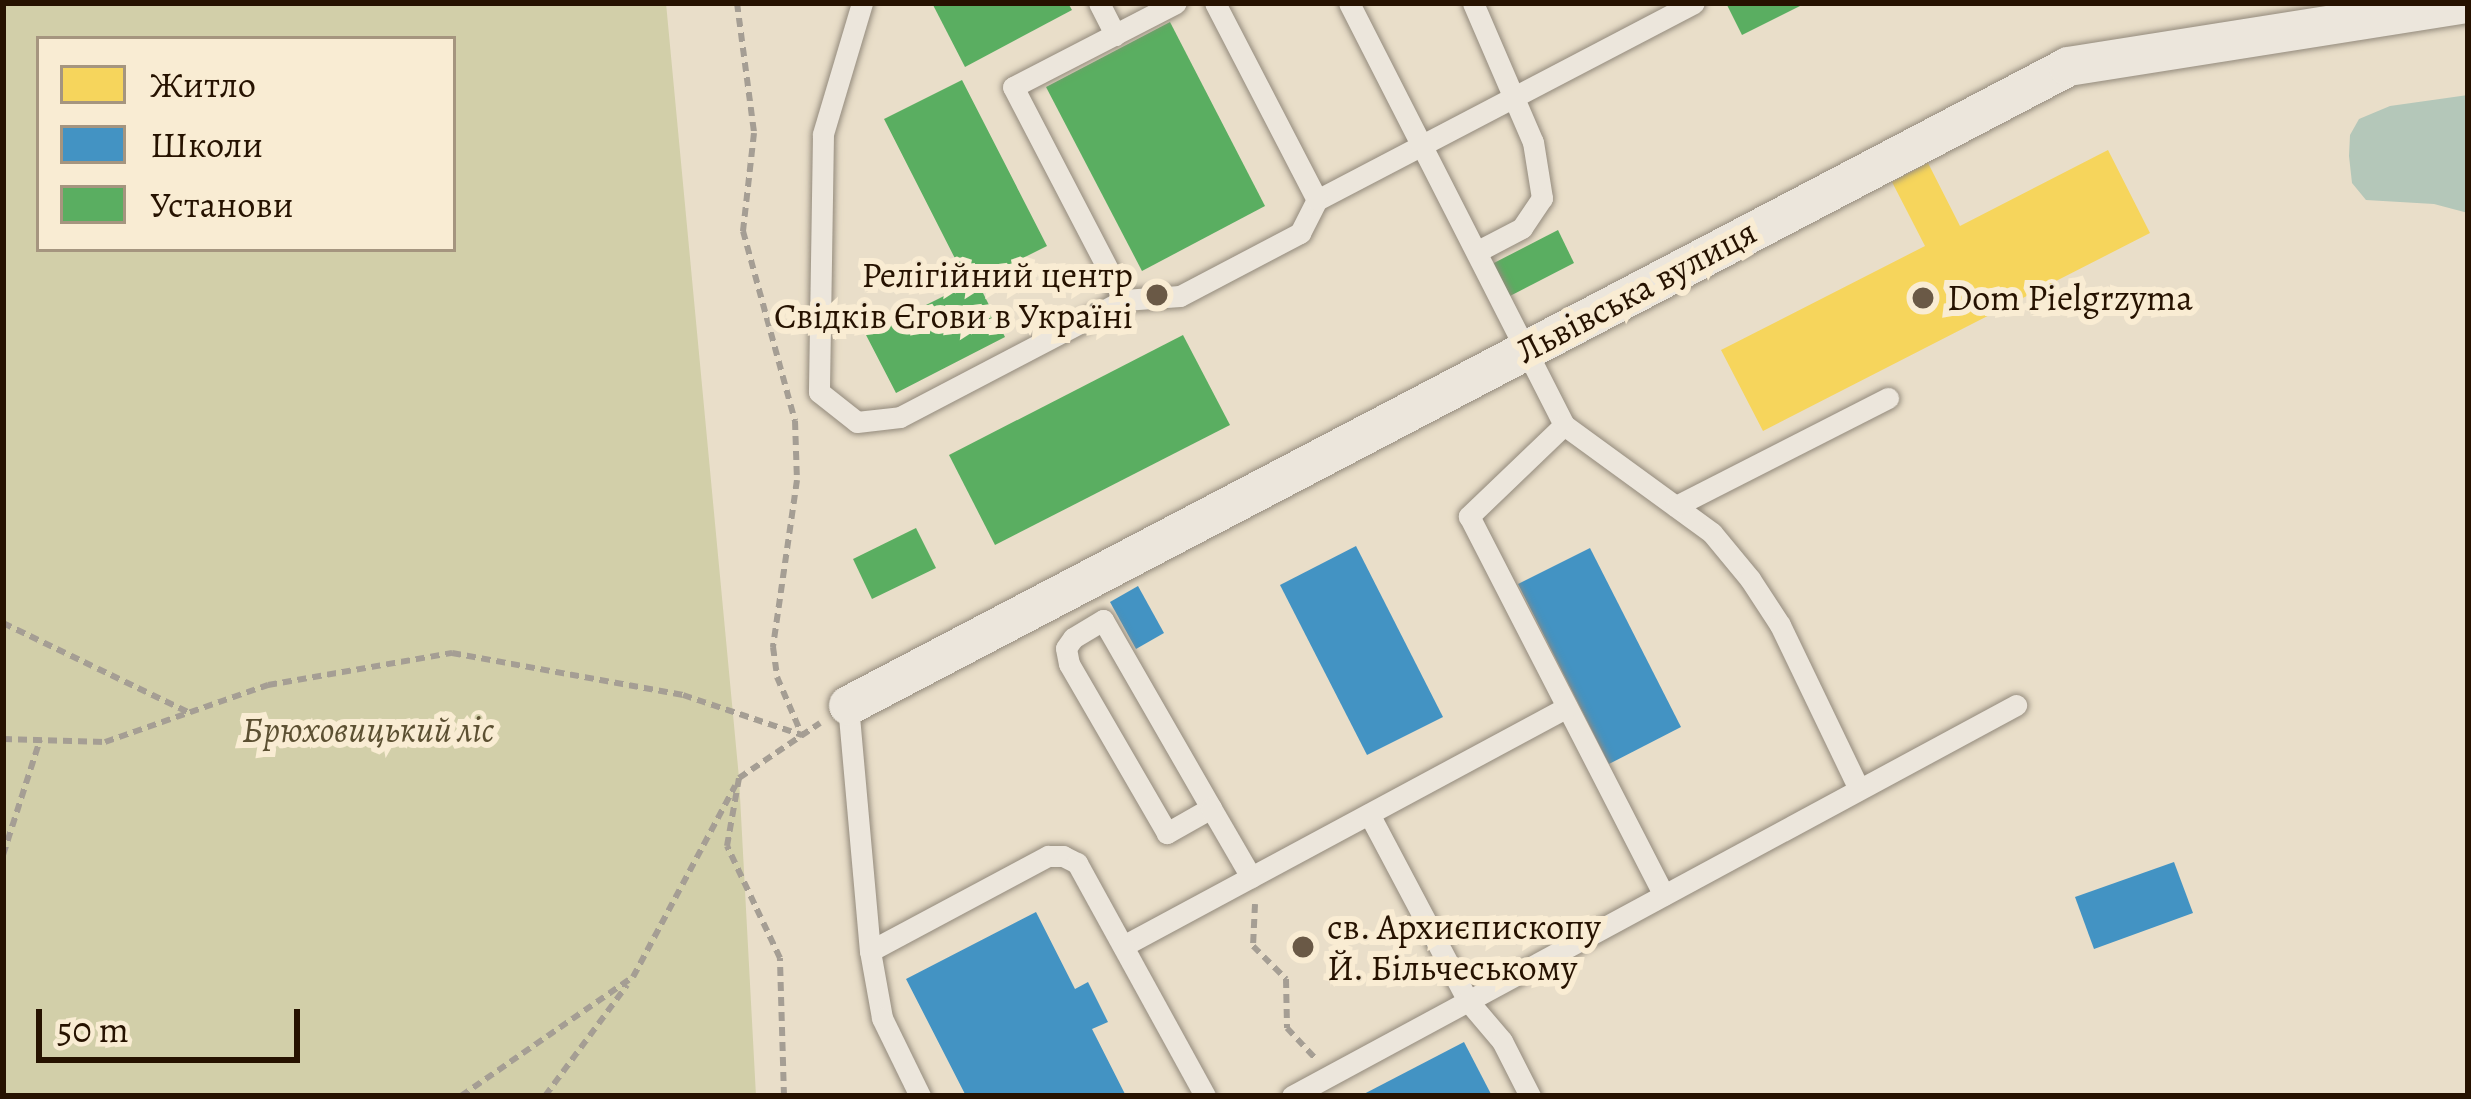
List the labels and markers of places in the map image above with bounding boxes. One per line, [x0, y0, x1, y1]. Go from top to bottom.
place label: Релігійний центр Свідків Єгови в Україні [774, 252, 1133, 337]
place label: Dom Pielgrzyma [1947, 276, 2193, 320]
marker: Релігійний центр Свідків Єгови в Україні [1144, 282, 1170, 308]
marker: Dom Pielgrzyma [1910, 285, 1936, 311]
place label: св. Архиєпископу Й. Більчеському [1327, 904, 1602, 989]
marker: св. Архиєпископу Й. Більчеському [1290, 934, 1316, 960]

